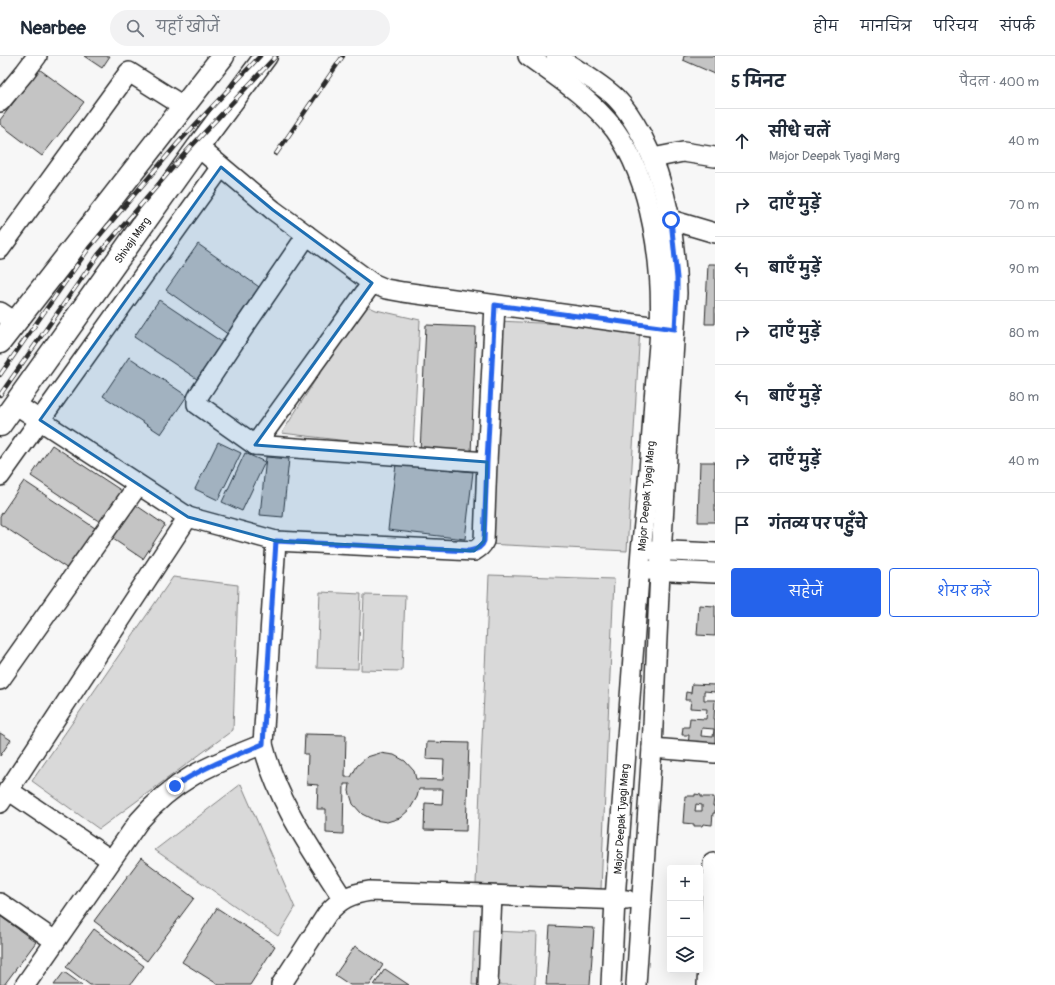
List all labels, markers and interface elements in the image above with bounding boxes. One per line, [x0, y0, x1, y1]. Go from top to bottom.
search box [110, 10, 390, 46]
text: Nearbee [20, 16, 86, 40]
icon: search [124, 17, 146, 39]
text: यहाँ खोजें [156, 18, 220, 37]
text: होम [814, 18, 838, 35]
text: मानचित्र [860, 18, 912, 35]
text: परिचय [934, 18, 978, 35]
text: संपर्क [1000, 18, 1035, 35]
text: 5 मिनट [731, 71, 785, 92]
text: पैदल · 400 m [959, 74, 1039, 90]
text: सीधे चलें [769, 123, 830, 142]
icon: ahead [731, 130, 753, 152]
text: 40 m [1008, 133, 1039, 149]
text: Major Deepak Tyagi Marg [769, 148, 900, 164]
icon: right [731, 194, 753, 216]
text: दाएँ मुड़ें [769, 195, 821, 214]
text: 70 m [1009, 197, 1039, 213]
route start [662, 211, 680, 229]
street label: Shivaji Marg [112, 214, 153, 266]
icon: left [731, 258, 753, 280]
text: बाएँ मुड़ें [769, 259, 821, 278]
text: 90 m [1009, 261, 1039, 277]
icon: right [731, 322, 753, 344]
text: दाएँ मुड़ें [769, 323, 821, 342]
text: 80 m [1009, 325, 1039, 341]
icon: left [731, 386, 753, 408]
text: बाएँ मुड़ें [769, 387, 821, 406]
text: 80 m [1009, 389, 1039, 405]
street label: Major Deepak Tyagi Marg [635, 440, 658, 552]
icon: right [731, 450, 753, 472]
text: दाएँ मुड़ें [769, 451, 821, 470]
text: 40 m [1008, 453, 1039, 469]
icon: arrive [731, 514, 753, 536]
text: गंतव्य पर पहुँचे [769, 515, 867, 534]
button: सहेजें [731, 568, 881, 617]
button: शेयर करें [889, 568, 1039, 617]
street label: Major Deepak Tyagi Marg [611, 763, 632, 875]
route end [166, 777, 184, 795]
map controls [667, 865, 703, 973]
button: + [667, 865, 703, 901]
button: − [667, 901, 703, 937]
button: layers [667, 937, 703, 973]

